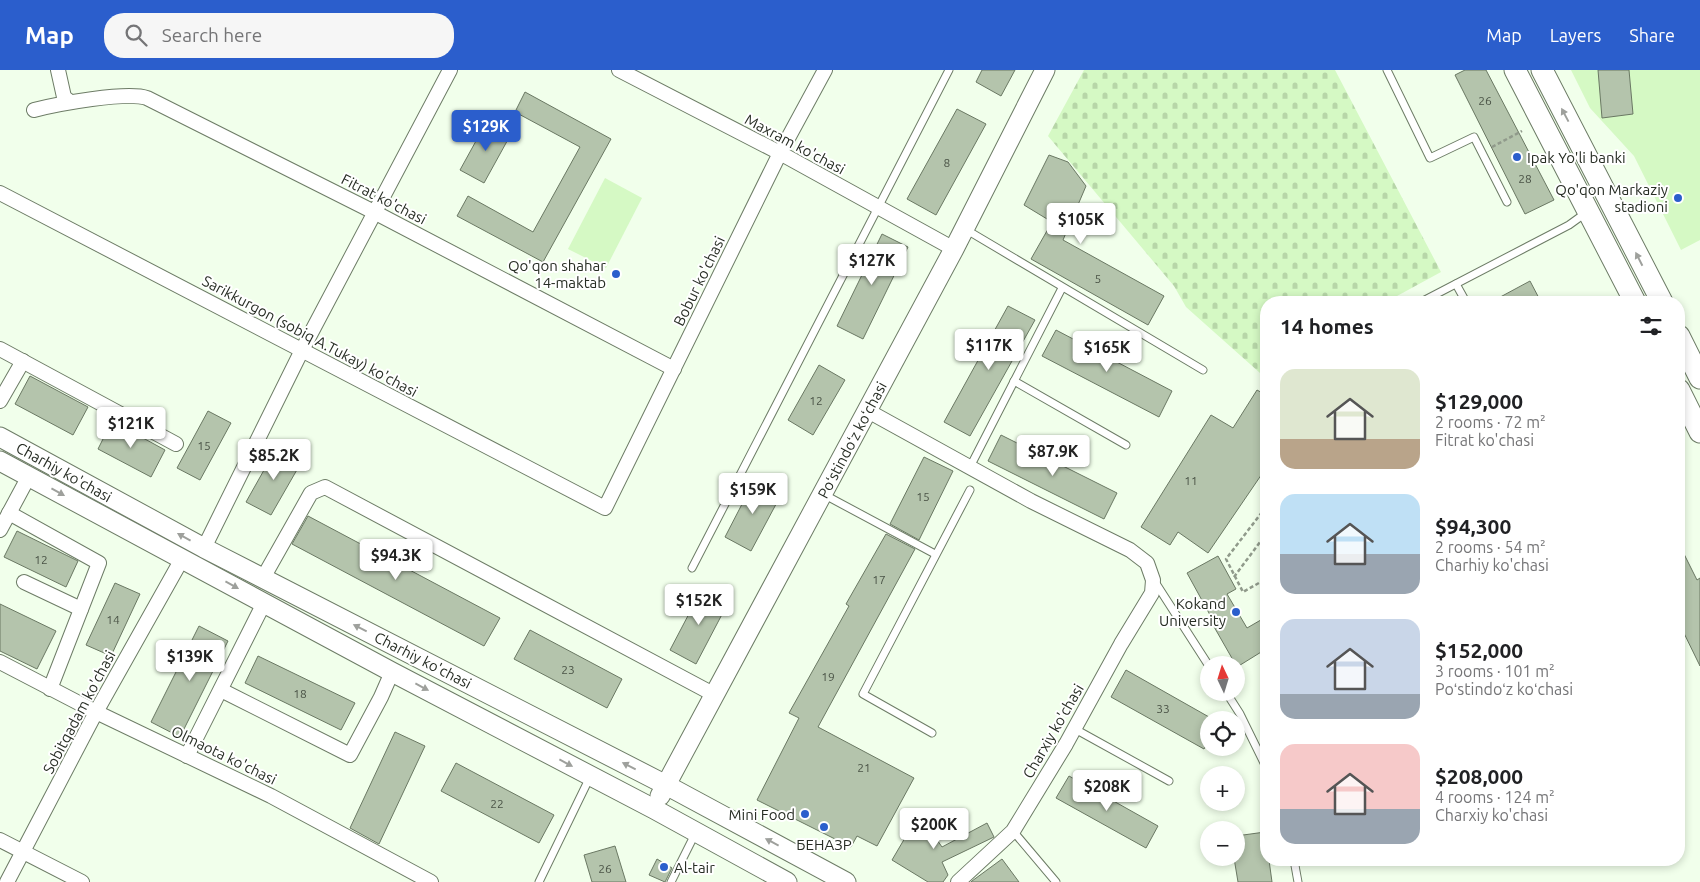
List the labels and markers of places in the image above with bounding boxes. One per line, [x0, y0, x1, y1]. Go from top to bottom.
pin: $129K [451, 109, 521, 152]
place label: Ipak Yo'li banki [1527, 149, 1626, 166]
marker: Ipak Yo'li banki [1511, 151, 1523, 163]
place label: Qo'qon Markaziy stadioni [1555, 181, 1668, 215]
marker: Qo'qon Markaziy stadioni [1672, 192, 1684, 204]
pin: $105K [1046, 202, 1116, 245]
pin: $127K [837, 244, 907, 286]
place label: Qo'qon shahar 14-maktab [508, 257, 606, 291]
marker: Qo'qon shahar 14-maktab [610, 268, 622, 280]
pin: $117K [954, 328, 1024, 371]
pin: $165K [1072, 330, 1142, 373]
pin: $121K [96, 406, 166, 449]
pin: $87.9K [1012, 434, 1094, 477]
pin: $85.2K [233, 438, 315, 481]
pin: $159K [718, 472, 788, 515]
pin: $94.3K [355, 538, 437, 581]
pin: $152K [664, 584, 734, 626]
place label: Kokand University [1159, 595, 1226, 629]
marker: Kokand University [1230, 606, 1242, 618]
pin: $139K [155, 640, 225, 682]
pin: $208K [1072, 770, 1142, 812]
place label: Mini Food [728, 806, 795, 823]
marker: Mini Food [799, 808, 811, 820]
pin: $200K [899, 808, 969, 850]
marker: БЕНАЗР [818, 821, 830, 833]
place label: БЕНАЗР [796, 836, 852, 853]
place label: Al-tair [674, 859, 715, 876]
marker: Al-tair [658, 861, 670, 873]

